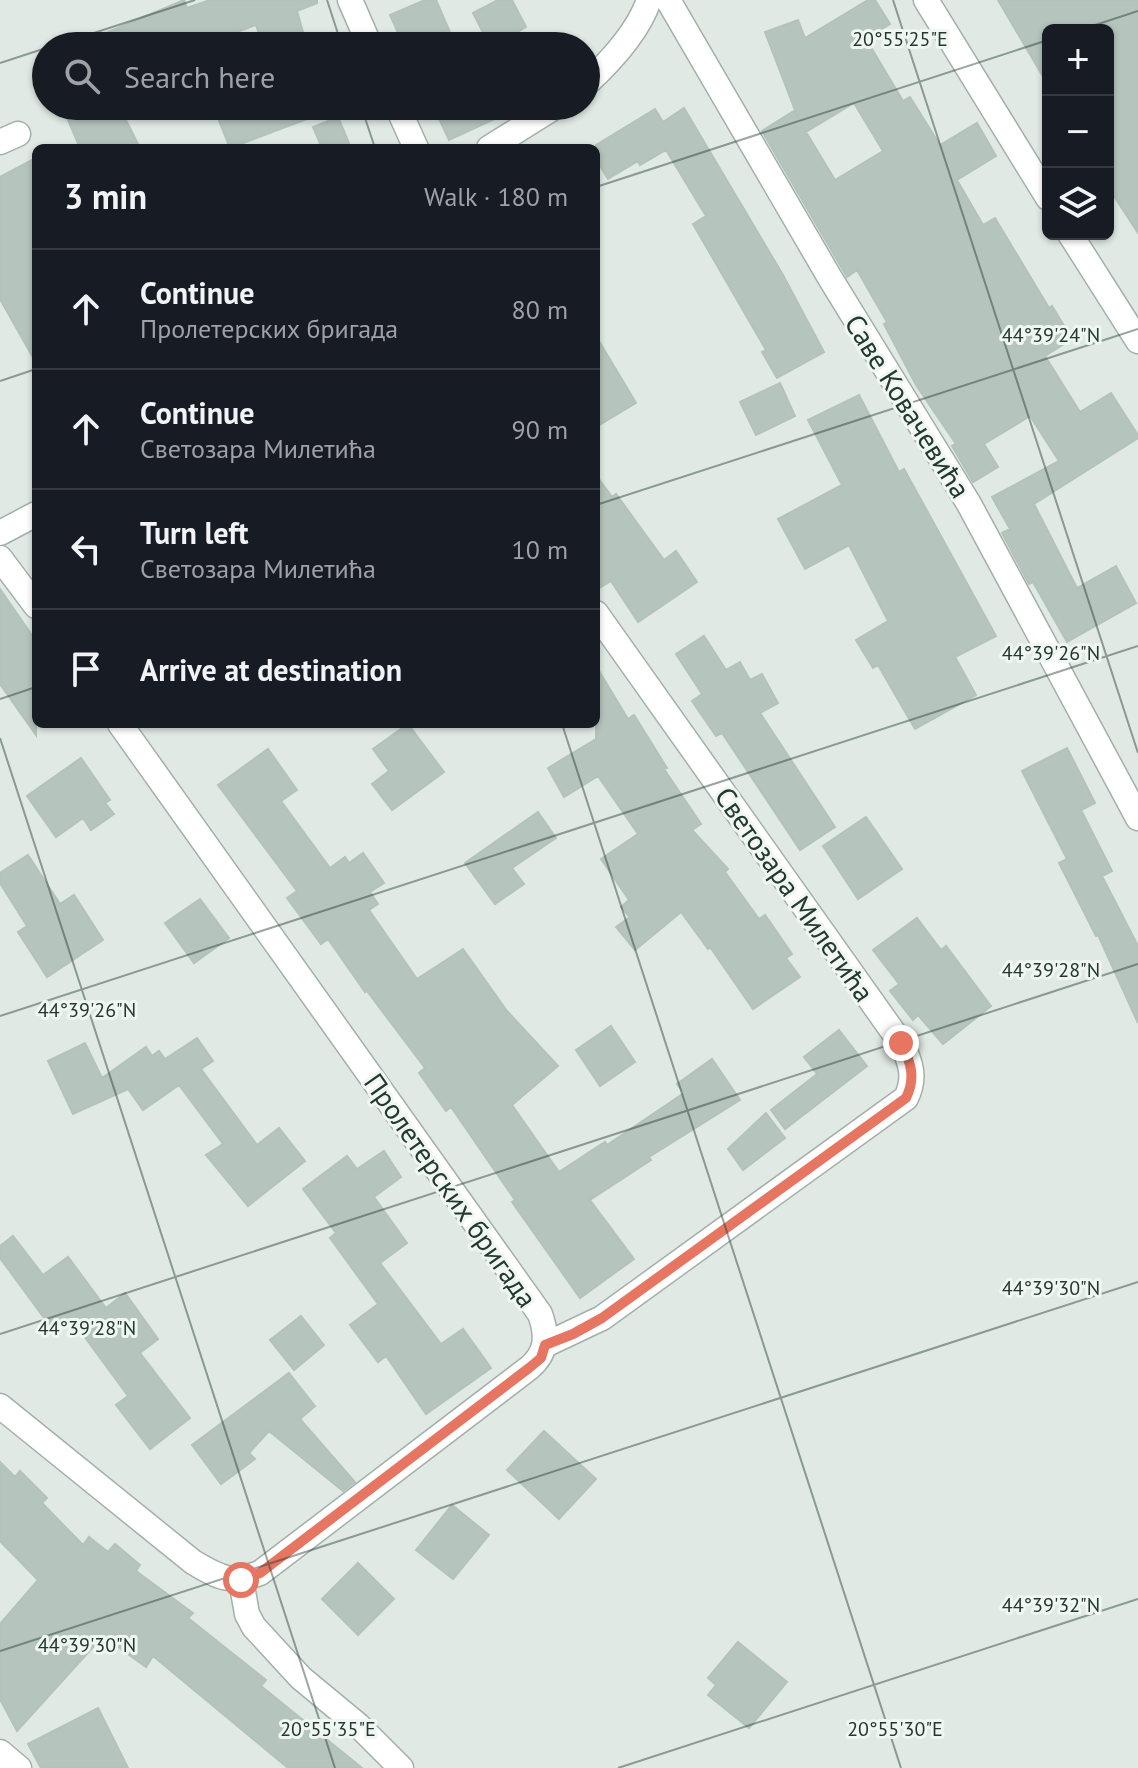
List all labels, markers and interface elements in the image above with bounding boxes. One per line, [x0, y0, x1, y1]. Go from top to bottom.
map controls [1042, 24, 1114, 240]
button: + [1042, 24, 1114, 96]
text: 20°55'25"E [852, 26, 948, 52]
search box [32, 32, 600, 120]
icon: search [60, 54, 104, 98]
text: Search here [124, 57, 275, 96]
button: − [1042, 96, 1114, 168]
button: layers [1042, 168, 1114, 240]
text: 3 min [64, 174, 147, 218]
text: Walk · 180 m [424, 180, 568, 213]
text: Continue [140, 273, 254, 312]
icon: ahead [64, 287, 108, 331]
text: 80 m [512, 293, 568, 326]
street label: Саве Ковачевића [837, 307, 979, 505]
text: Пролетерских бригада [140, 312, 398, 345]
text: 44°39'24"N [1002, 322, 1100, 348]
text: Continue [140, 393, 254, 432]
icon: ahead [64, 407, 108, 451]
text: 90 m [512, 413, 568, 446]
text: Светозара Милетића [140, 432, 376, 465]
text: Turn left [140, 513, 248, 552]
icon: left [64, 527, 108, 571]
text: 10 m [512, 533, 568, 566]
text: Светозара Милетића [140, 552, 376, 585]
text: 44°39'26"N [1002, 640, 1100, 666]
icon: arrive [64, 647, 108, 691]
text: Arrive at destination [140, 650, 402, 689]
street label: Светозара Милетића [707, 779, 883, 1009]
text: 44°39'28"N [1002, 957, 1100, 983]
text: 44°39'26"N [38, 997, 136, 1023]
route end [883, 1025, 919, 1061]
street label: Пролетерских бригада [356, 1066, 546, 1314]
text: 44°39'30"N [1002, 1275, 1100, 1301]
text: 44°39'28"N [38, 1315, 136, 1341]
route start [223, 1562, 259, 1598]
text: 44°39'32"N [1002, 1592, 1100, 1618]
text: 44°39'30"N [38, 1632, 136, 1658]
text: 20°55'35"E [280, 1716, 376, 1742]
text: 20°55'30"E [847, 1716, 943, 1742]

